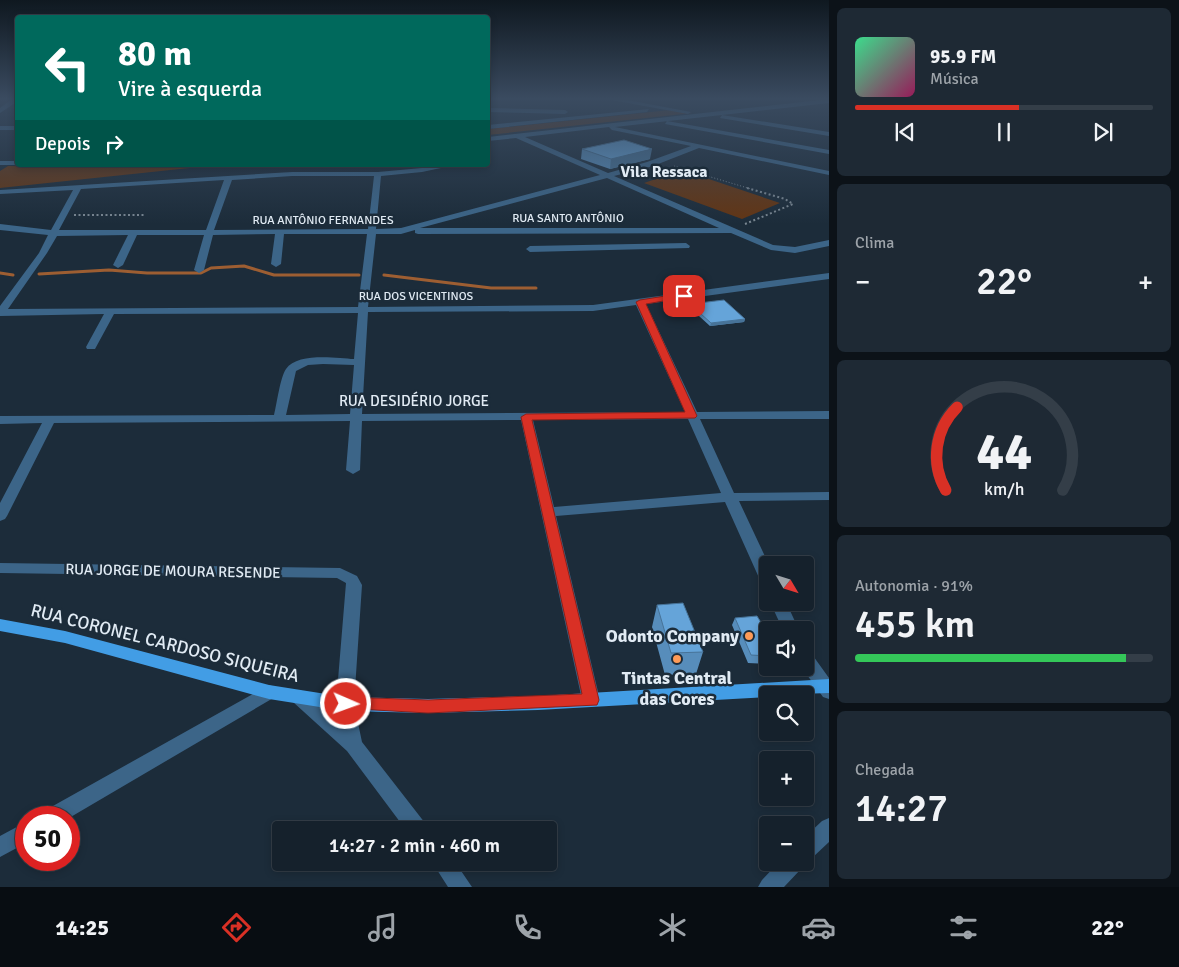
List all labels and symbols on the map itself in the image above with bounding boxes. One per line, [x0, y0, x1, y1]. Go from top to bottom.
district label: Vila Ressaca [621, 162, 707, 182]
street label: RUA SANTO ANTÔNIO [512, 211, 624, 226]
street label: RUA ANTÔNIO FERNANDES [252, 213, 394, 228]
pin [663, 275, 705, 317]
street label: RUA DOS VICENTINOS [359, 289, 474, 304]
street label: RUA DESIDÉRIO JORGE [339, 391, 489, 410]
north arrow [759, 556, 814, 611]
street label: RUA JORGE DE MOURA RESENDE [65, 560, 281, 582]
street label: RUA CORONEL CARDOSO SIQUEIRA [28, 599, 302, 687]
place label: Odonto Company [606, 625, 739, 647]
marker: Odonto Company [743, 630, 755, 642]
marker: Tintas Central das Cores [671, 653, 683, 665]
place label: Tintas Central das Cores [622, 667, 733, 710]
position arrow [319, 677, 371, 729]
speed limit sign: 50 [15, 806, 80, 871]

